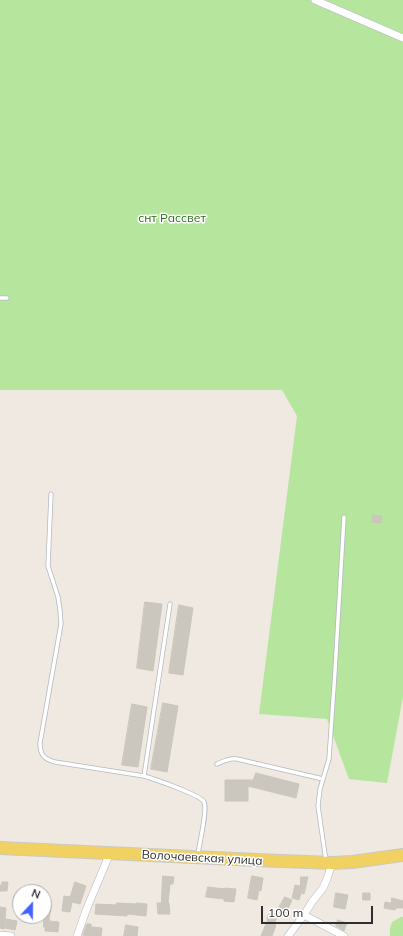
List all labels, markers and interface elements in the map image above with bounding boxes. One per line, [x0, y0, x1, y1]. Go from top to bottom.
park label: снт Рассвет [138, 211, 206, 225]
street label: Волочаевская улица [141, 848, 263, 868]
north arrow [12, 884, 52, 924]
text: N [30, 886, 43, 902]
scale bar [263, 898, 375, 924]
text: 100 m [268, 905, 303, 920]

